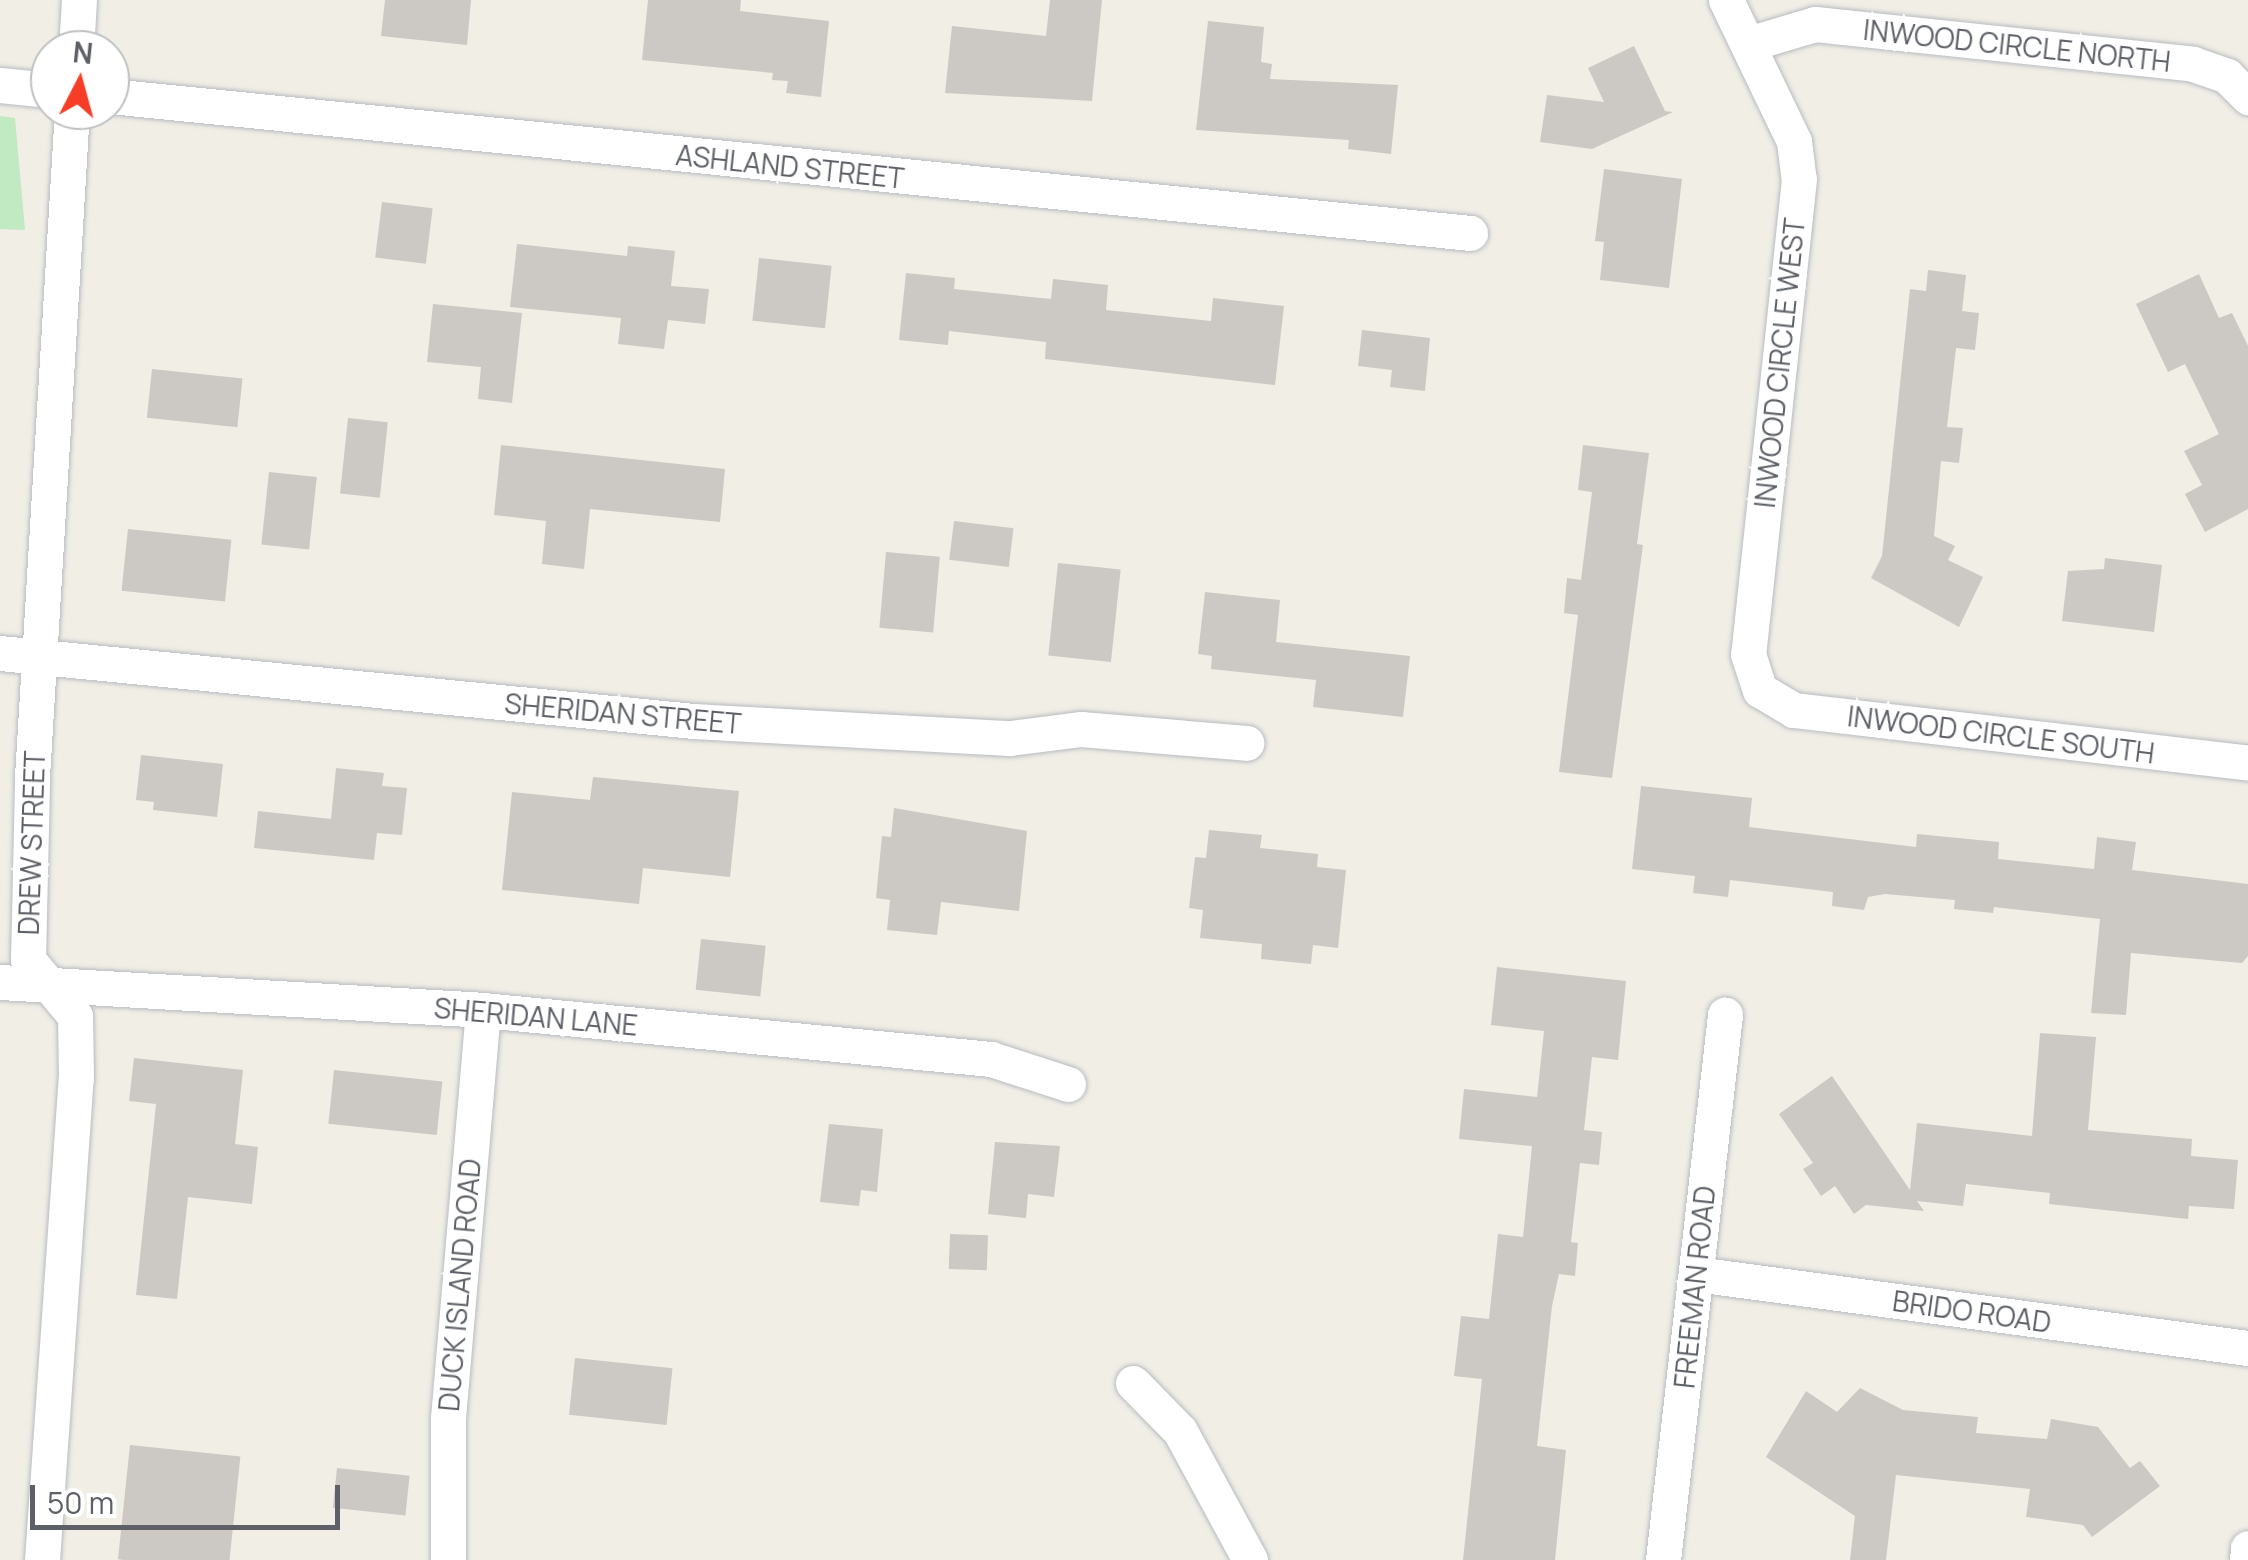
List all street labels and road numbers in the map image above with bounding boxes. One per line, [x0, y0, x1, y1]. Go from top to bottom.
street label: INWOOD CIRCLE NORTH [1862, 12, 2172, 78]
street label: ASHLAND STREET [674, 137, 906, 195]
street label: INWOOD CIRCLE WEST [1747, 216, 1811, 510]
street label: SHERIDAN STREET [503, 686, 743, 740]
street label: INWOOD CIRCLE SOUTH [1846, 698, 2156, 770]
street label: DREW STREET [11, 750, 51, 936]
street label: SHERIDAN LANE [433, 990, 639, 1042]
street label: DUCK ISLAND ROAD [431, 1157, 487, 1413]
street label: FREEMAN ROAD [1667, 1184, 1721, 1390]
street label: BRIDO ROAD [1890, 1283, 2054, 1339]

